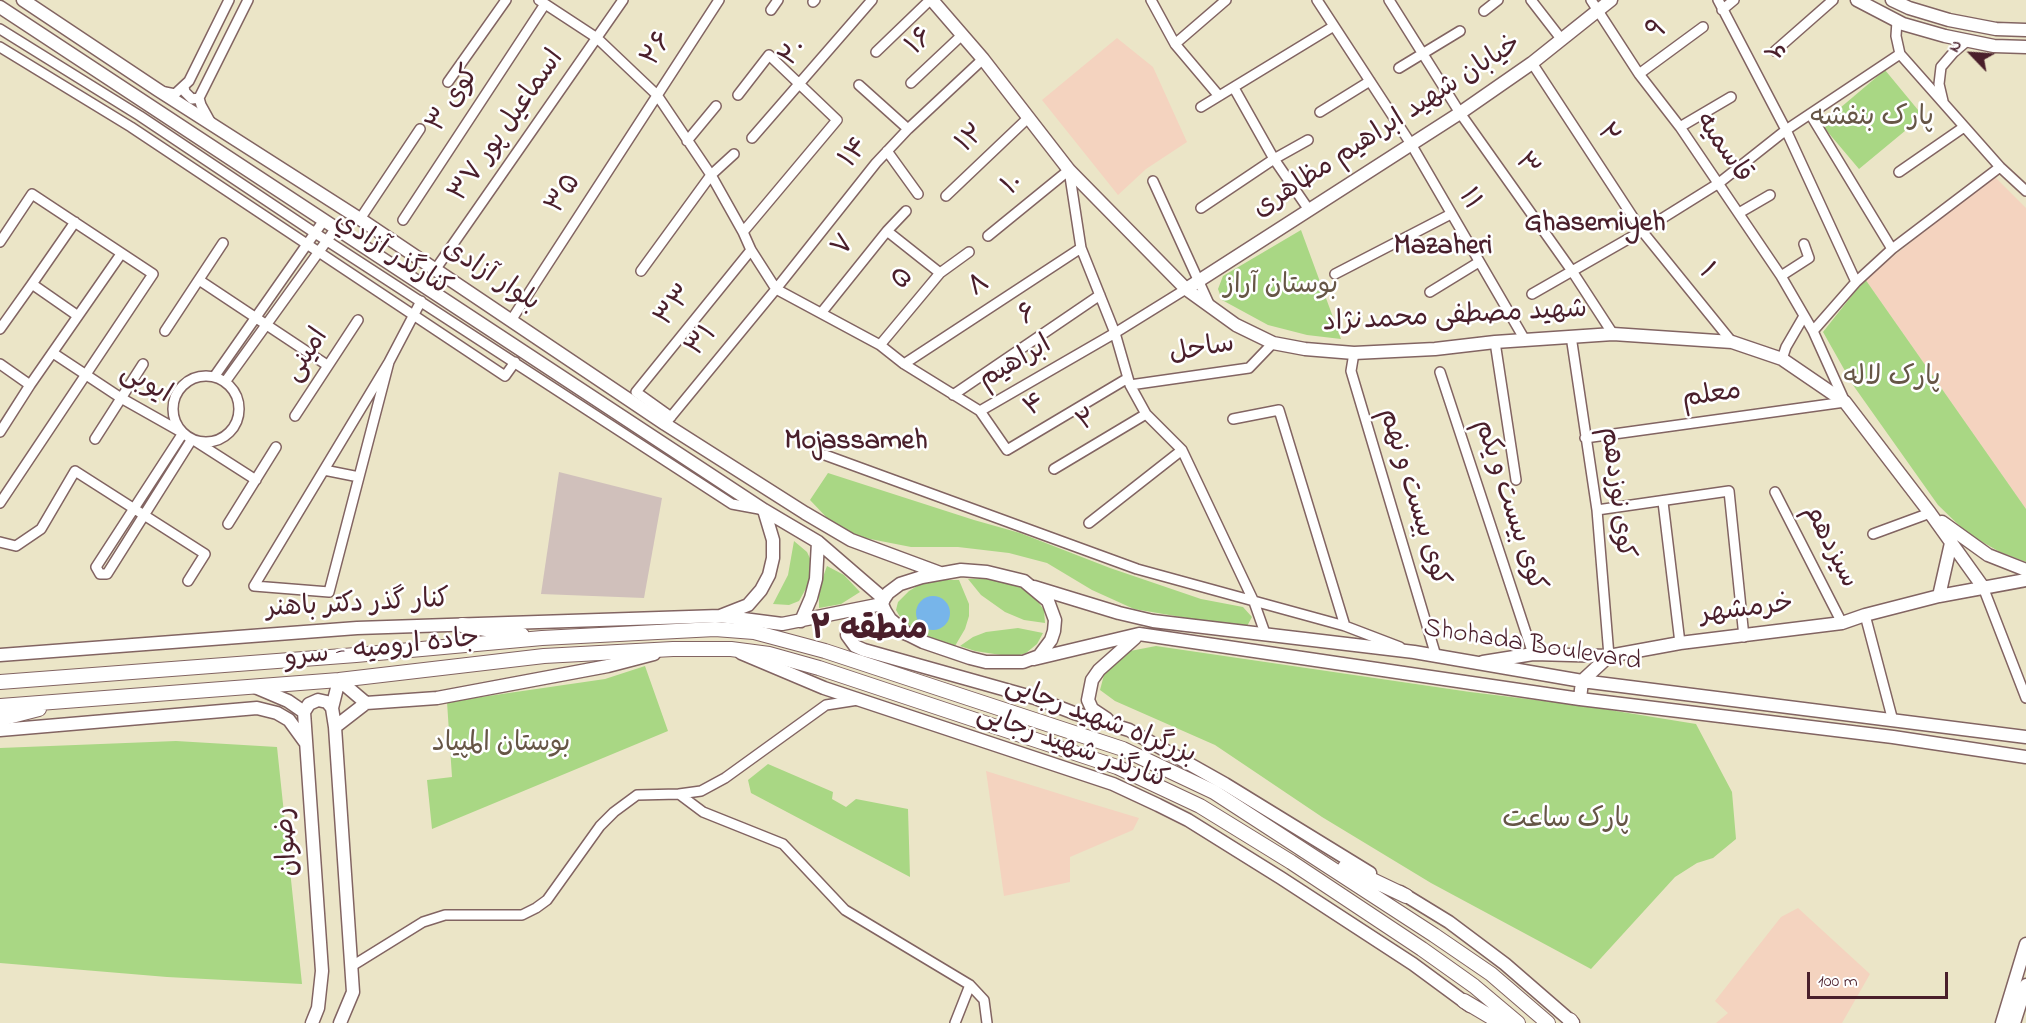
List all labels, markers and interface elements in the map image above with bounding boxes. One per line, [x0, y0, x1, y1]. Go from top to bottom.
street label: ۹ [1642, 14, 1674, 50]
street label: ۱۶ [900, 22, 942, 64]
north arrow [1942, 24, 2002, 84]
street label: ۲۶ [636, 27, 682, 73]
street label: خیابان شهید ابراهیم مظاهری [1248, 29, 1528, 227]
street label: ۲۰ [774, 33, 816, 75]
text: N [1943, 36, 1969, 56]
street label: ۶ [1753, 40, 1789, 70]
street label: اسماعیل پور ۳۷ [444, 45, 572, 209]
street label: کوی ۳ [421, 61, 489, 139]
park label: پارک بنفشه [1810, 104, 1934, 136]
street label: قاسمیه [1686, 108, 1758, 190]
street label: ۱۲ [951, 119, 993, 161]
street label: ۲ [1587, 119, 1625, 151]
street label: ۱۴ [834, 132, 878, 176]
street label: ۳ [1505, 148, 1545, 184]
street label: ۱۰ [996, 168, 1032, 204]
street label: ۳۵ [540, 169, 590, 221]
street label: ۱۱ [1449, 183, 1487, 217]
street label: کنارگذر آزادي [328, 206, 456, 306]
district label: Ghasemiyeh [1525, 208, 1665, 242]
street label: ۷ [826, 230, 864, 264]
district label: Mazaheri [1394, 231, 1492, 265]
street label: بلوار آزادی [435, 234, 545, 320]
street label: ۱ [1689, 258, 1721, 286]
street label: ۵ [886, 262, 922, 298]
street label: ۸ [963, 268, 997, 306]
park label: بوستان آراز [1224, 272, 1338, 304]
street label: ۳۳ [649, 280, 703, 334]
street label: شهید مصطفی محمدنژاد [1322, 295, 1588, 341]
street label: ۶ [1013, 298, 1045, 334]
street label: ۳۱ [680, 319, 726, 365]
street label: امینی [279, 323, 337, 389]
street label: ساحل [1167, 329, 1237, 373]
street label: ابراهیم [974, 330, 1058, 398]
street label: ایوبی [114, 357, 176, 413]
park label: پارک لاله [1843, 364, 1941, 396]
street label: معلم [1680, 377, 1744, 417]
street label: ۴ [1019, 388, 1053, 426]
street label: ۲ [1072, 403, 1104, 441]
street label: کوی بیست و نهم [1369, 405, 1455, 591]
street label: کوی بیست و یکم [1465, 416, 1551, 596]
street label: کوی نوزدهم [1591, 425, 1639, 561]
district label: Mojassameh [785, 426, 927, 460]
street label: سیزدهم [1794, 500, 1864, 594]
street label: کنار گذر دکتر باهنر [266, 585, 450, 627]
street label: خرمشهر [1699, 589, 1795, 633]
district label: منطقه ۲ [810, 613, 928, 653]
street label: Shohada Boulevard [1421, 614, 1643, 680]
street label: جاده ارومیه - سرو [283, 624, 481, 676]
street label: بزرگراه شهید رجایی [1000, 671, 1200, 773]
street label: کنارگذر شهید رجایی [972, 699, 1172, 799]
park label: بوستان المپیاد [432, 730, 570, 762]
street label: رضوان [270, 806, 308, 878]
park label: پارک ساعت [1502, 806, 1630, 838]
scale bar [1810, 960, 1951, 998]
text: 100 m [1818, 969, 1858, 995]

